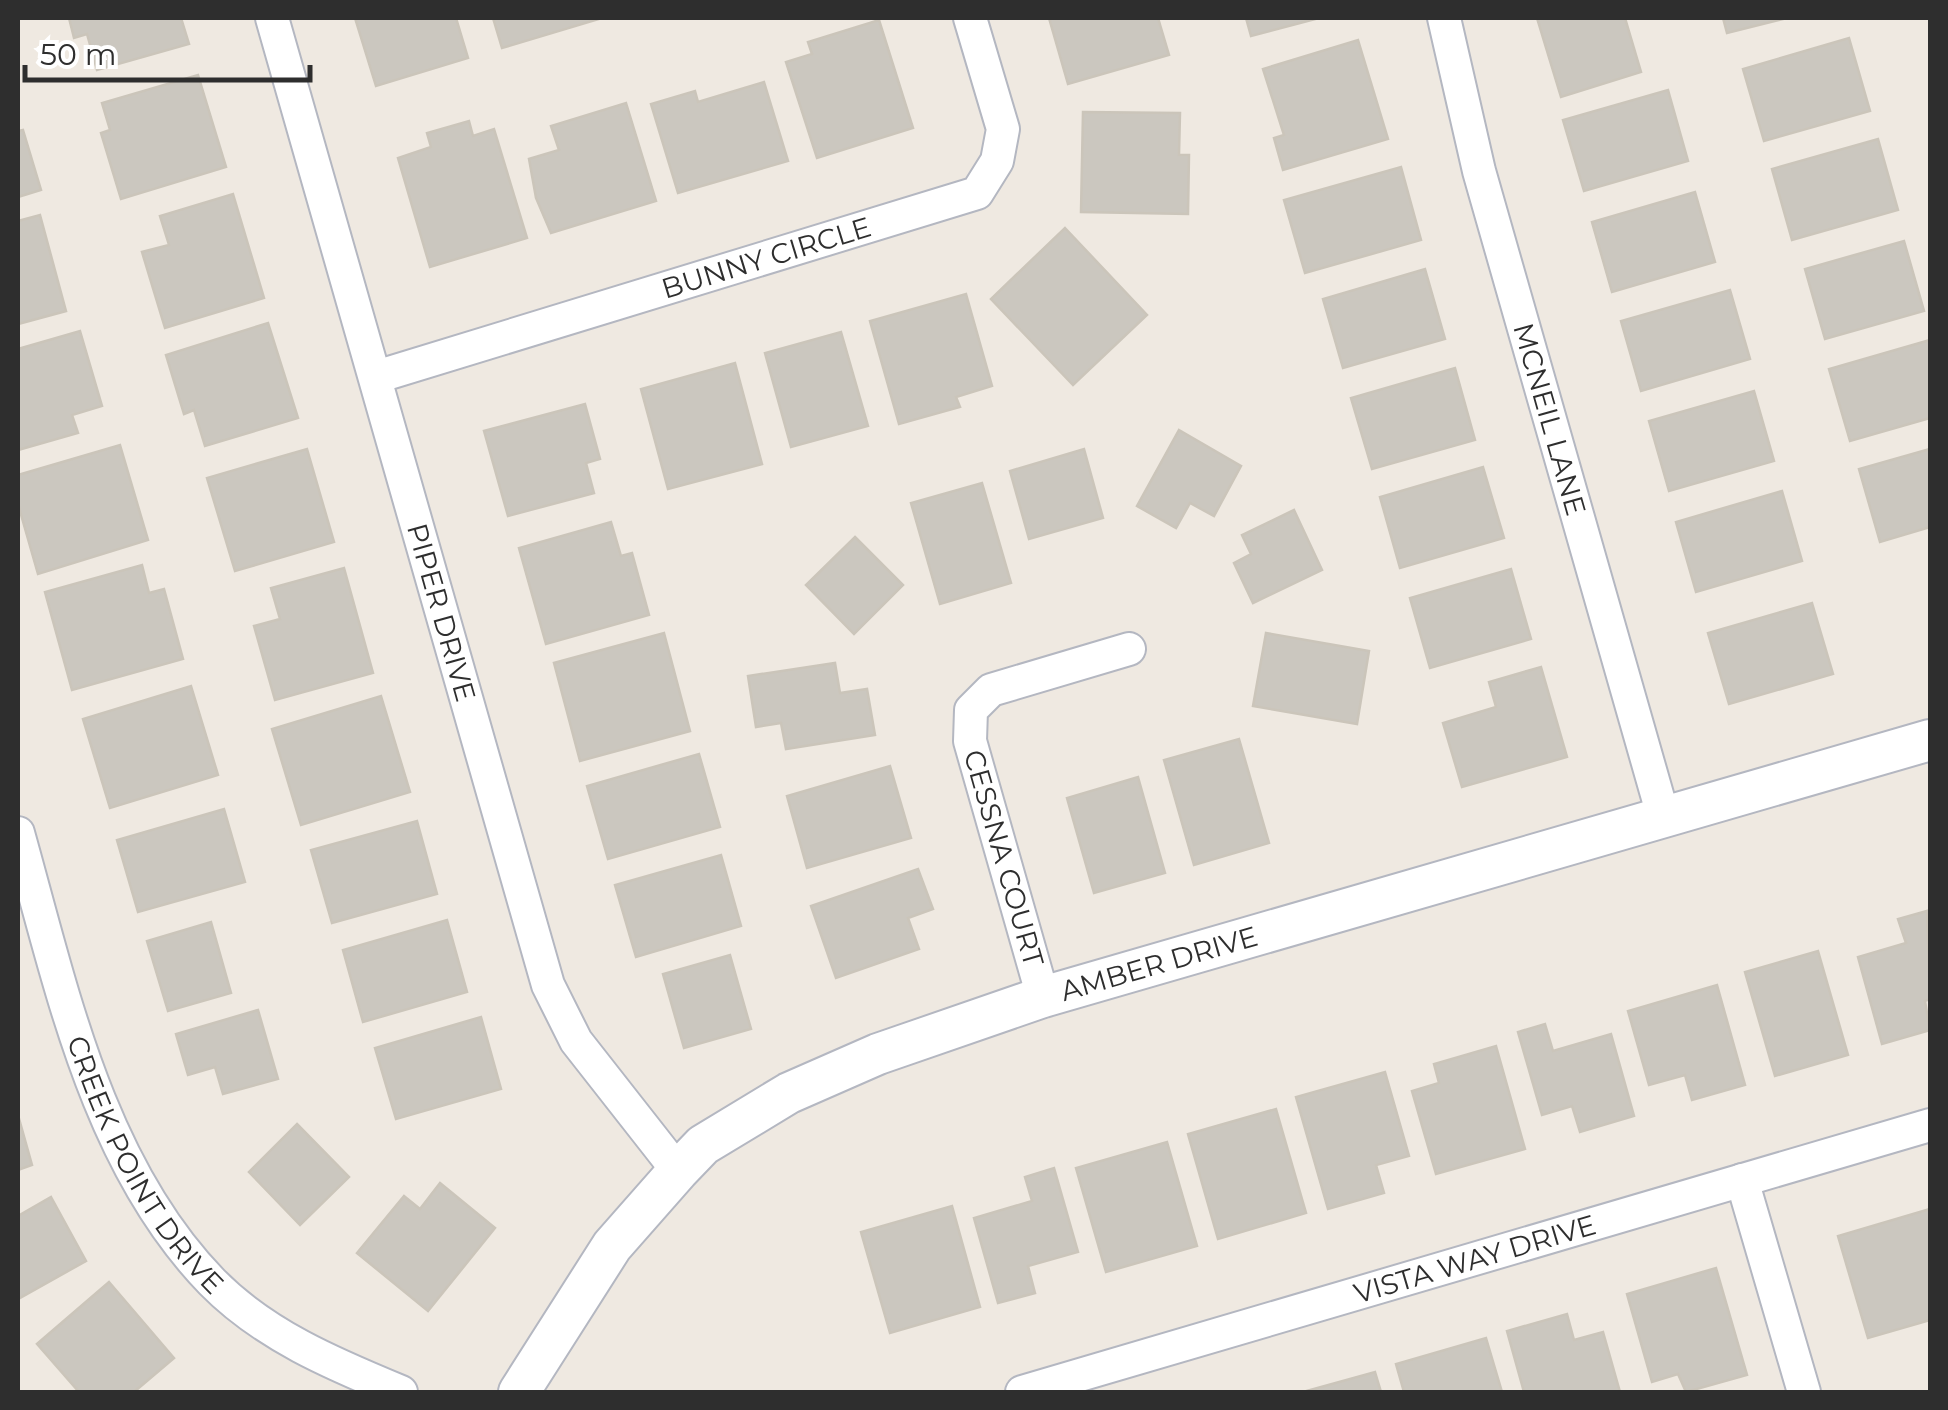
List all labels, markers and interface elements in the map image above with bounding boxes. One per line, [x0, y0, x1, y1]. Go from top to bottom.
scale bar [25, 20, 310, 82]
text: 50 m [40, 36, 117, 73]
street label: BUNNY CIRCLE [657, 210, 875, 306]
street label: MCNEIL LANE [1506, 319, 1593, 519]
street label: PIPER DRIVE [400, 519, 483, 705]
street label: CESSNA COURT [957, 746, 1051, 970]
street label: AMBER DRIVE [1056, 919, 1261, 1008]
street label: CREEK POINT DRIVE [60, 1031, 231, 1301]
street label: VISTA WAY DRIVE [1350, 1207, 1600, 1310]

